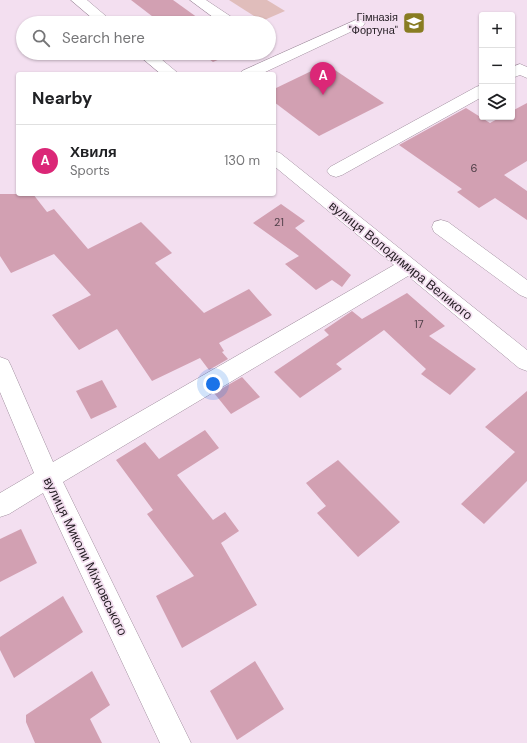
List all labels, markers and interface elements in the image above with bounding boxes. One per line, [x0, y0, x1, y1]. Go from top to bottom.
place label: Гімназія "Фортуна" [348, 10, 398, 37]
school or university icon: Гімназія "Фортуна" [401, 10, 427, 36]
map controls [479, 12, 515, 120]
button: + [479, 12, 515, 48]
search box [16, 16, 276, 60]
icon: search [30, 27, 52, 49]
text: Search here [62, 28, 145, 48]
button: − [479, 48, 515, 84]
pin: A [310, 62, 336, 95]
button: layers [479, 84, 515, 120]
text: Nearby [32, 87, 92, 109]
text: Хвиля [70, 142, 117, 162]
text: A [40, 152, 50, 169]
text: 130 m [224, 152, 260, 169]
house number: 6 [471, 161, 478, 175]
text: Sports [70, 162, 110, 179]
street label: вулиця Володимира Великого [325, 197, 476, 324]
house number: 21 [274, 215, 284, 229]
house number: 17 [414, 317, 424, 331]
your location [203, 374, 223, 394]
street label: вулиця Миколи Міхновського [40, 474, 131, 638]

